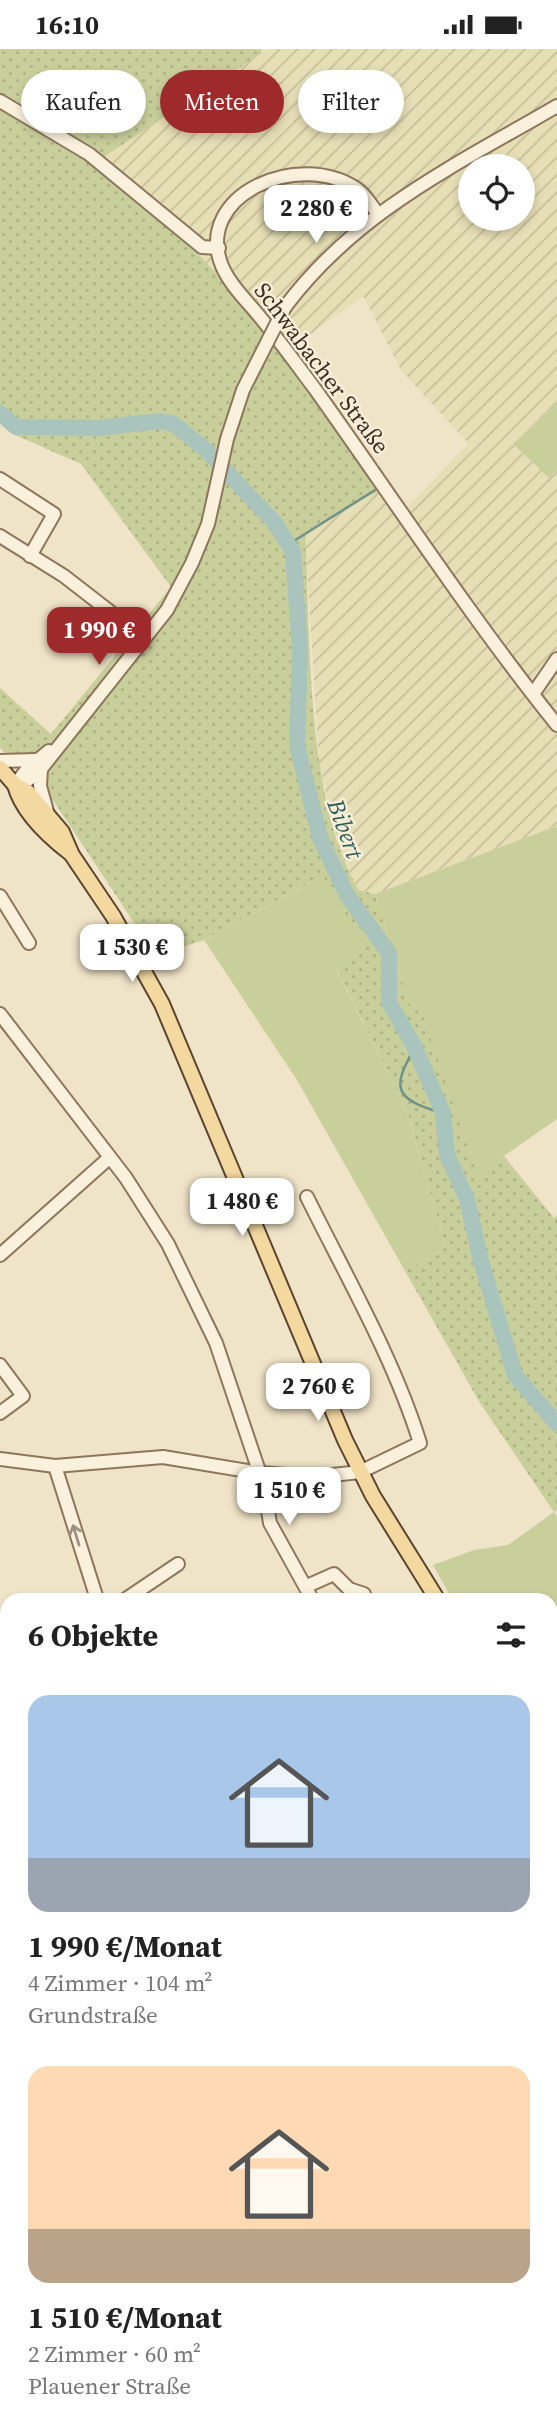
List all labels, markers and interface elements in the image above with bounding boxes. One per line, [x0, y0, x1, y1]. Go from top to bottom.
text: 16:10 [35, 7, 99, 43]
chip: Kaufen [21, 70, 146, 133]
chip: Mieten [160, 70, 284, 133]
chip: Filter [298, 70, 404, 133]
map controls [458, 154, 535, 231]
button: locate [458, 154, 535, 231]
pin: 2 280 € [251, 185, 381, 245]
text: 2 280 € [280, 192, 352, 224]
street label: Schwabacher Straße [247, 276, 397, 460]
pin: 1 990 € [34, 607, 164, 667]
text: 1 990 € [63, 614, 135, 646]
water label: Bibert [319, 793, 372, 864]
pin: 1 530 € [67, 925, 197, 984]
text: 1 530 € [96, 931, 168, 963]
pin: 1 480 € [177, 1179, 307, 1238]
text: 1 480 € [206, 1185, 278, 1217]
pin: 2 760 € [253, 1363, 383, 1423]
text: 2 760 € [282, 1370, 354, 1402]
pin: 1 510 € [224, 1467, 354, 1527]
text: 1 510 € [253, 1474, 325, 1506]
one-way arrow [68, 1524, 81, 1546]
text: 6 Objekte [28, 1615, 158, 1656]
icon: filters [492, 1616, 530, 1654]
icon: home [216, 1740, 342, 1866]
text: 1 990 €/Monat [28, 1926, 222, 1967]
text: 4 Zimmer · 104 m² [28, 1967, 212, 1999]
text: Grundstraße [28, 1999, 158, 2031]
icon: home [216, 2111, 342, 2237]
text: 1 510 €/Monat [28, 2297, 222, 2338]
text: 2 Zimmer · 60 m² [28, 2338, 201, 2370]
text: Plauener Straße [28, 2370, 191, 2402]

